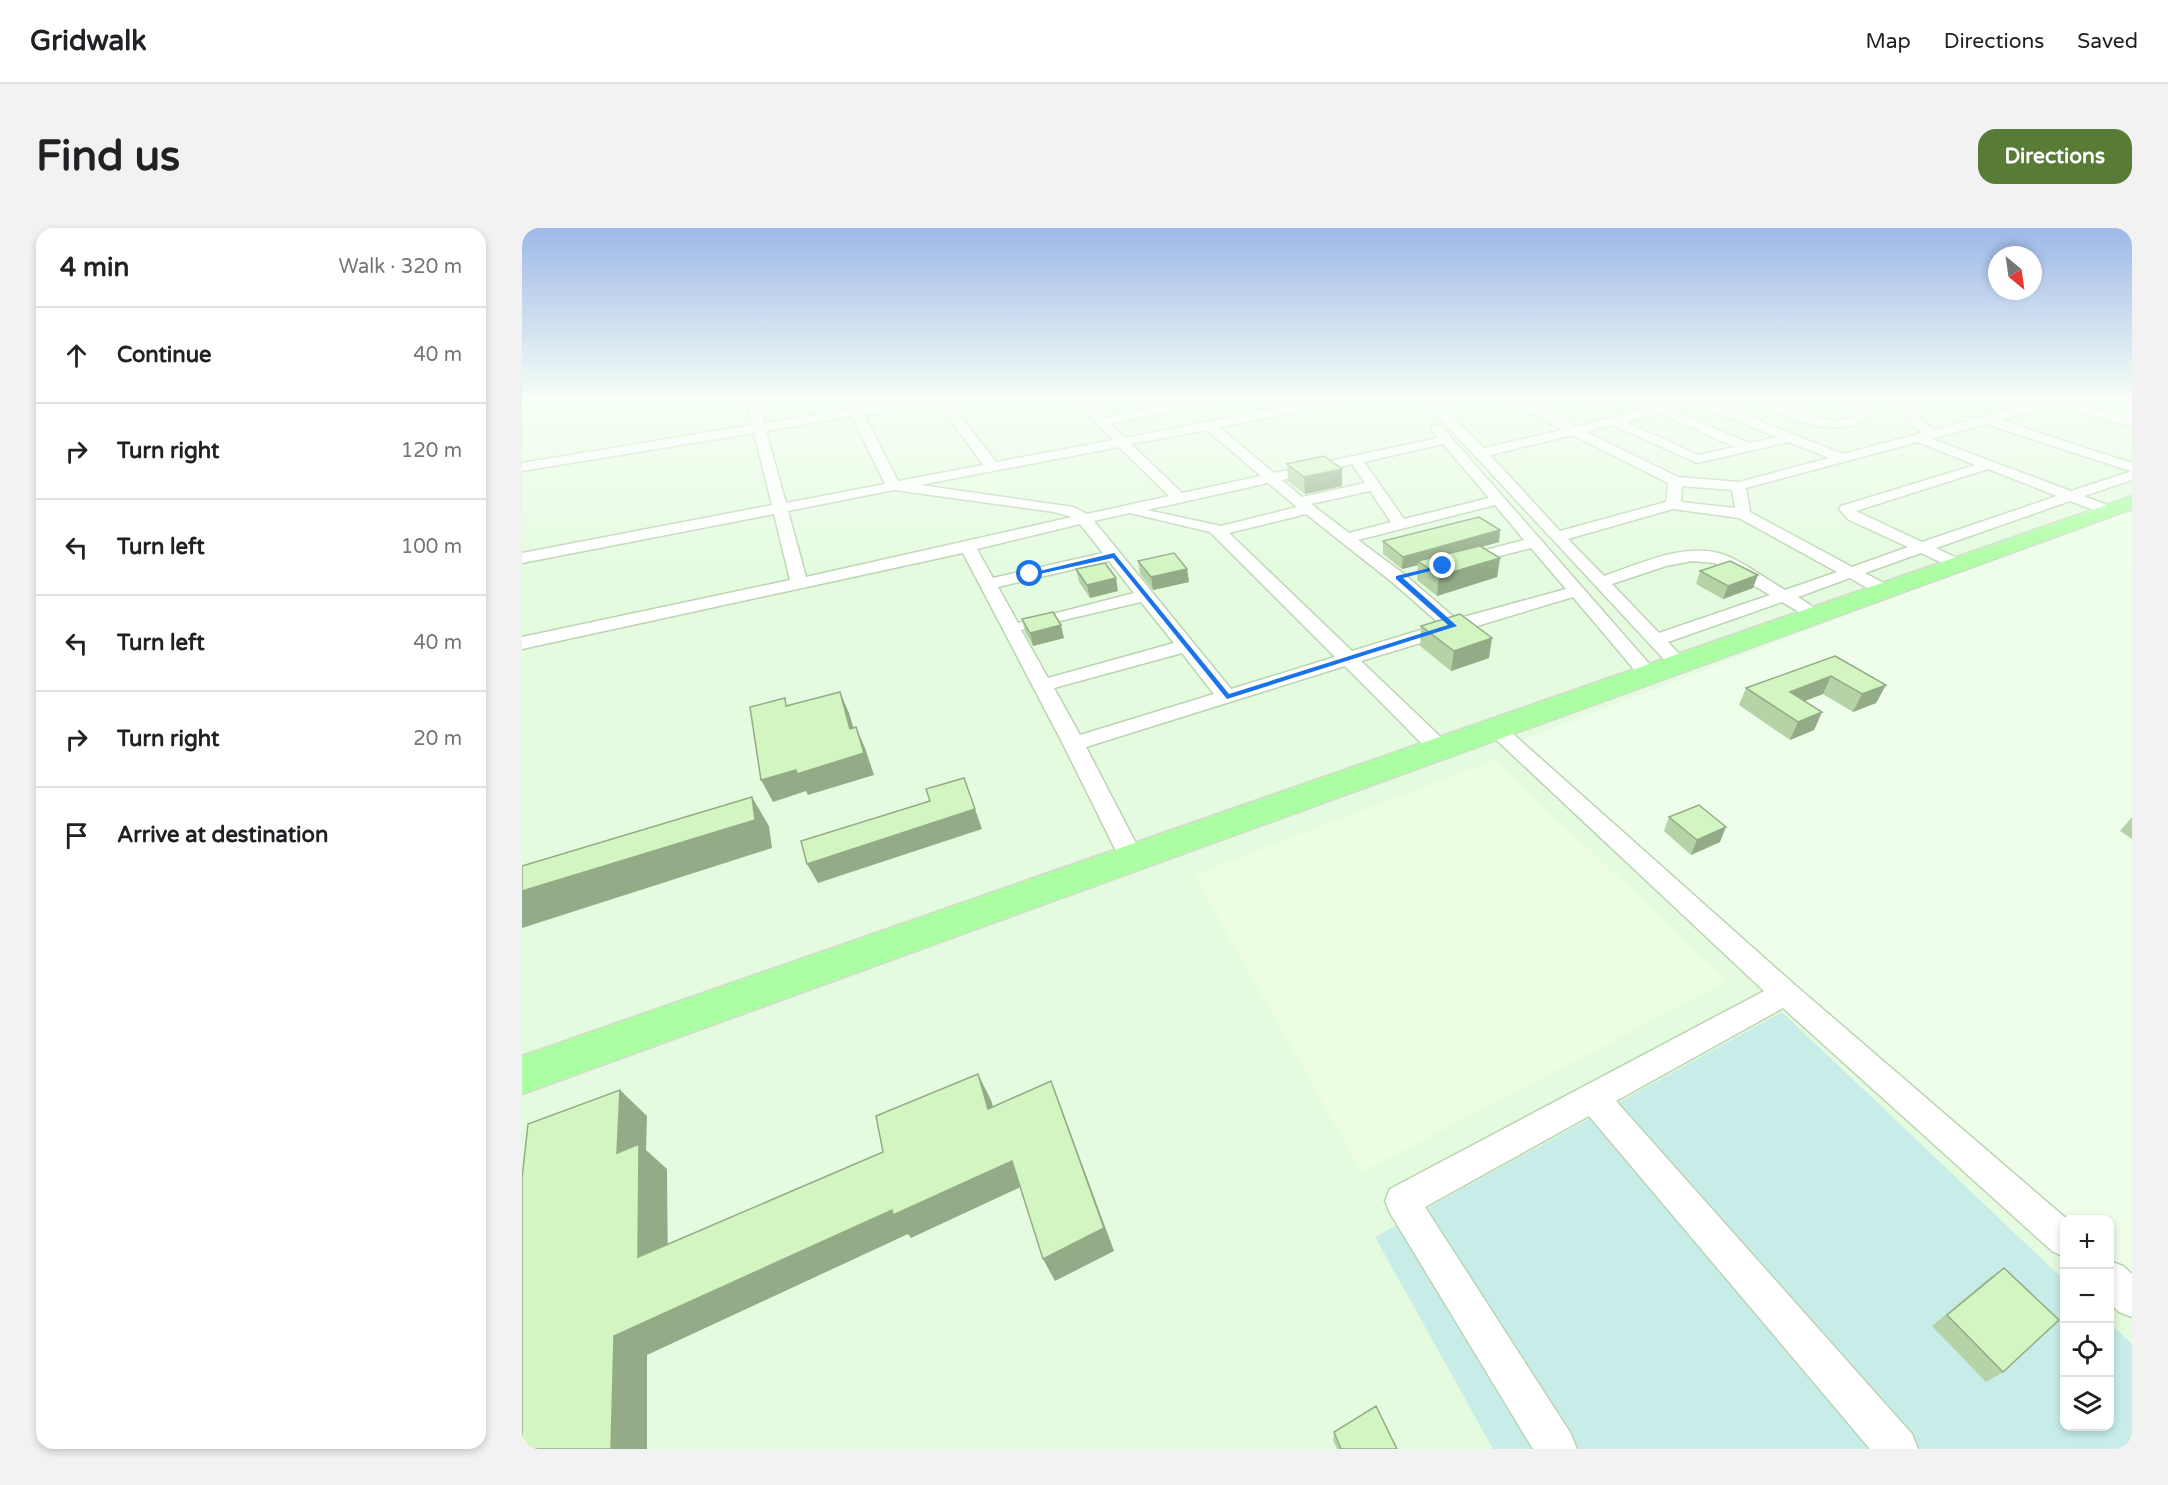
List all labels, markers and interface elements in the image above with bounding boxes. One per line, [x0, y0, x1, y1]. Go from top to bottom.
text: Gridwalk [30, 24, 147, 58]
text: Map [1865, 29, 1911, 54]
text: Directions [1944, 29, 2044, 54]
text: Saved [2077, 29, 2138, 54]
button: Directions [1978, 129, 2132, 184]
text: Find us [36, 131, 180, 182]
north arrow [1988, 246, 2042, 300]
text: 4 min [60, 252, 129, 283]
text: Walk · 320 m [339, 255, 462, 279]
icon: ahead [60, 339, 93, 372]
text: Continue [117, 342, 212, 368]
text: 40 m [413, 343, 462, 367]
icon: right [60, 435, 93, 468]
text: Turn right [117, 438, 219, 464]
text: 120 m [401, 439, 462, 463]
icon: left [60, 531, 93, 564]
text: Turn left [117, 534, 205, 560]
text: 100 m [401, 535, 462, 559]
route end [1429, 552, 1455, 578]
route start [1016, 560, 1042, 586]
icon: left [60, 627, 93, 660]
text: Turn left [117, 630, 205, 656]
text: 40 m [413, 631, 462, 655]
icon: right [60, 723, 93, 756]
text: Turn right [117, 726, 219, 752]
text: 20 m [413, 727, 462, 751]
icon: arrive [60, 819, 93, 852]
text: Arrive at destination [117, 822, 328, 848]
map controls [2060, 1215, 2114, 1431]
button: + [2060, 1215, 2114, 1269]
button: − [2060, 1269, 2114, 1323]
button: locate [2060, 1323, 2114, 1377]
button: layers [2060, 1377, 2114, 1431]

